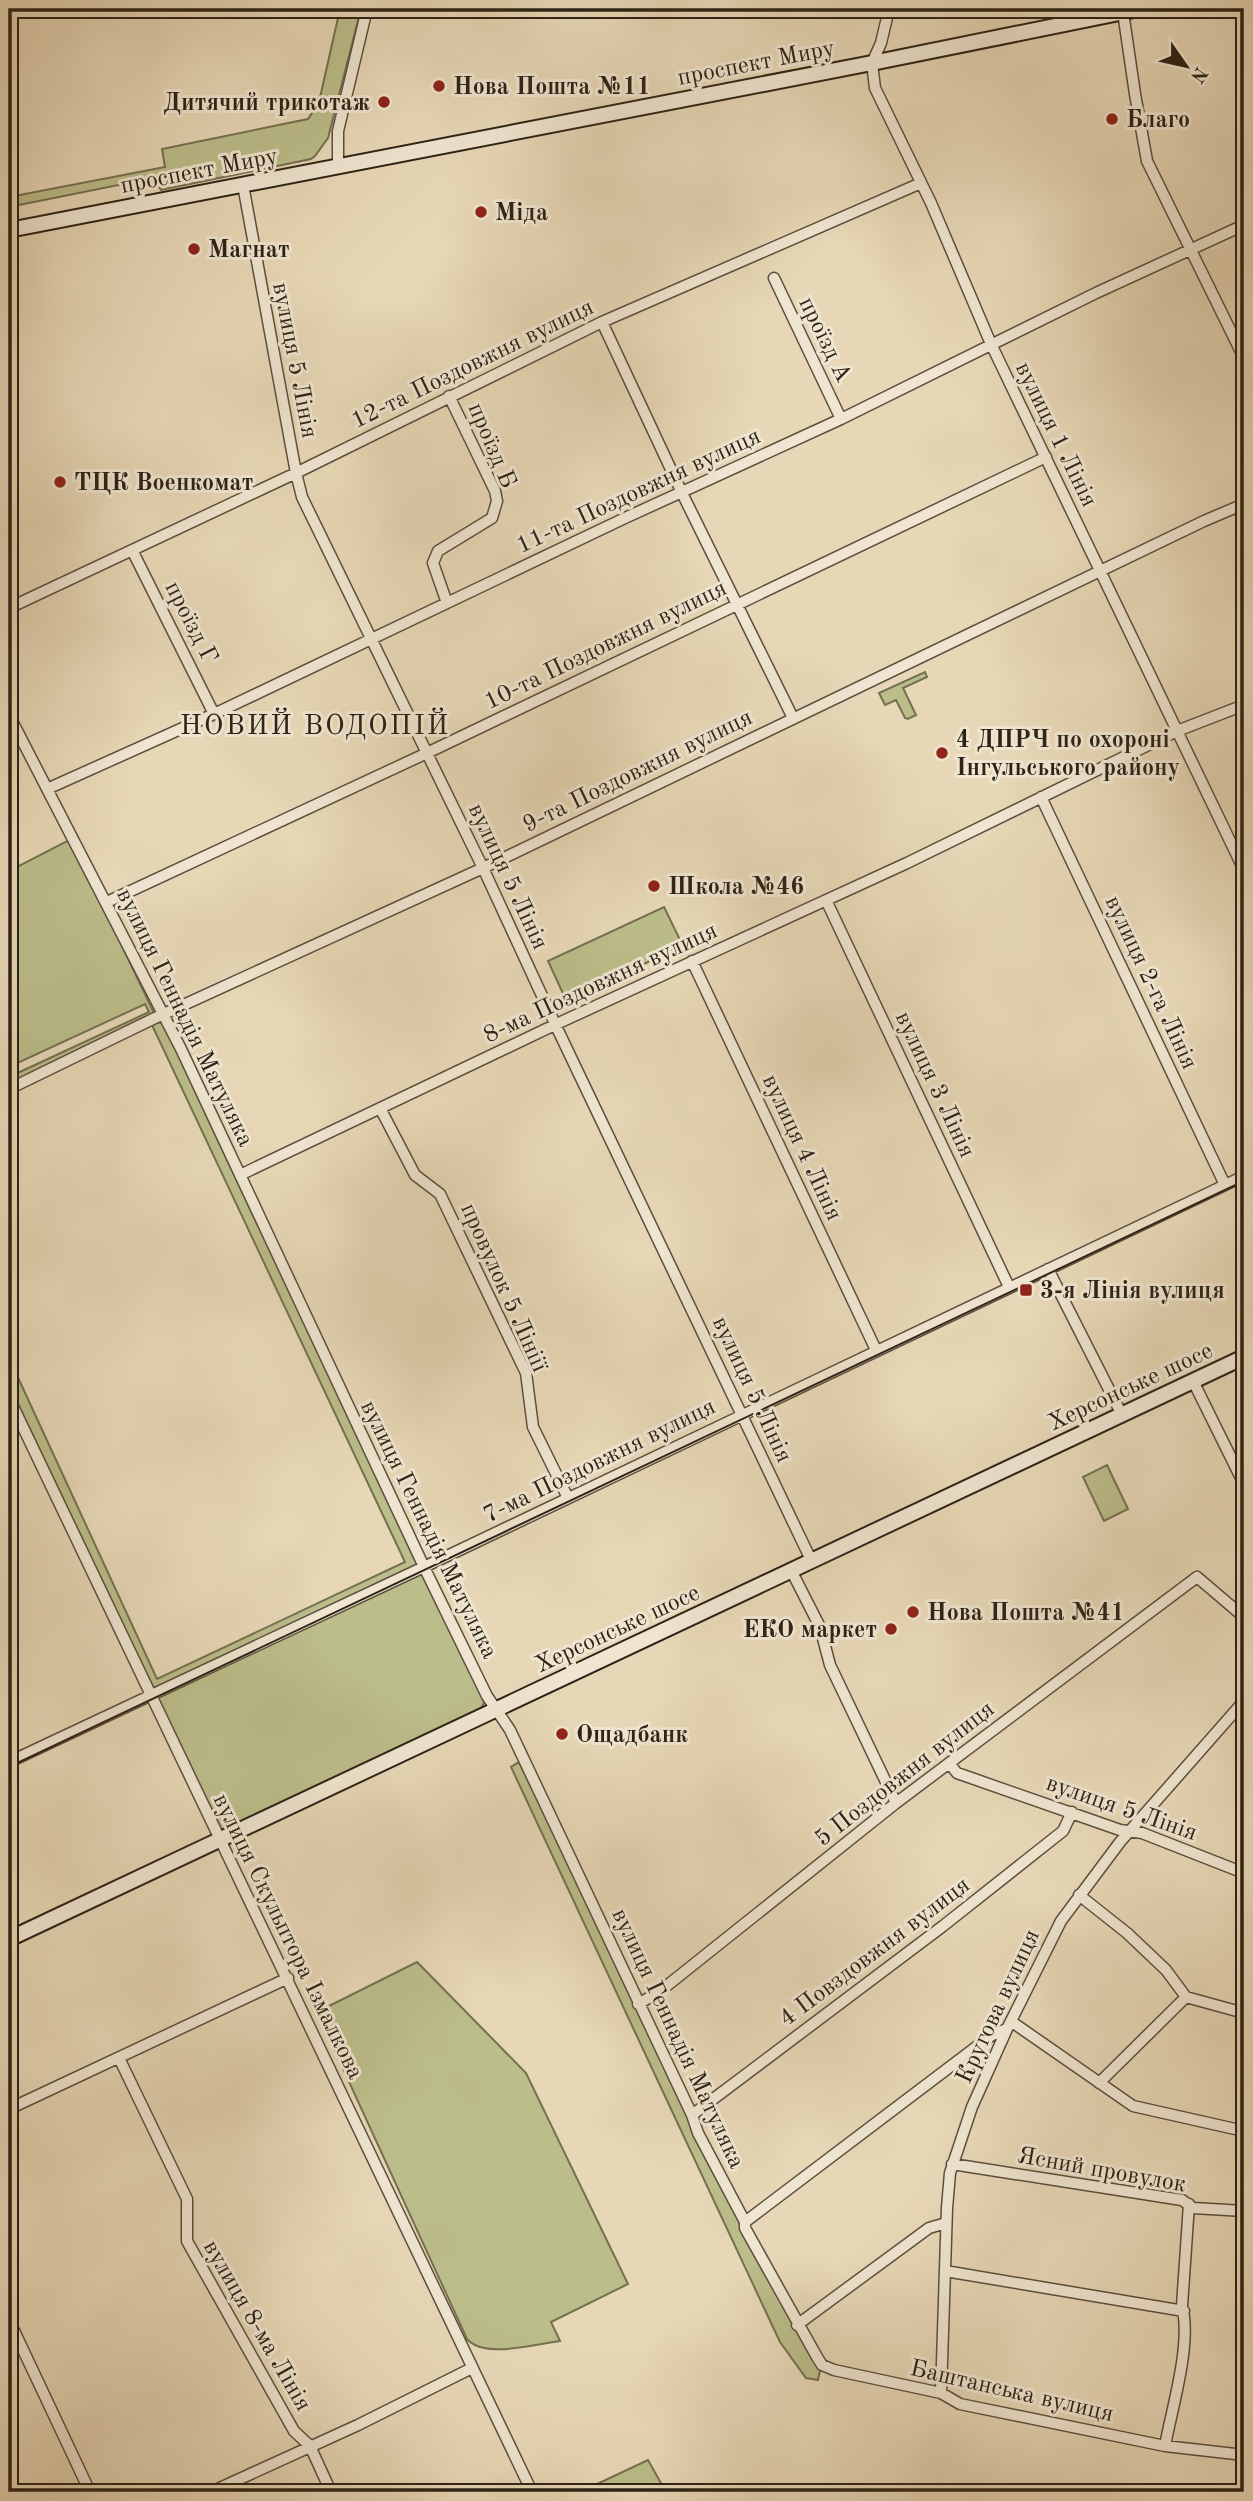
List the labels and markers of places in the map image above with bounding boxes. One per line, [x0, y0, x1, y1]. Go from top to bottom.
place label: Нова Пошта №11 [453, 76, 651, 100]
marker: Нова Пошта №11 [431, 78, 447, 94]
place label: Дитячий трикотаж [163, 92, 370, 116]
marker: Дитячий трикотаж [376, 94, 392, 110]
place label: Благо [1126, 109, 1190, 133]
marker: Благо [1104, 111, 1120, 127]
place label: Міда [495, 202, 548, 226]
marker: Міда [473, 204, 489, 220]
place label: Магнат [208, 239, 290, 263]
marker: Магнат [186, 241, 202, 257]
place label: ТЦК Военкомат [74, 472, 253, 496]
marker: ТЦК Военкомат [52, 474, 68, 490]
place label: 4 ДПРЧ по охороні Інгульського району [956, 729, 1180, 781]
marker: 4 ДПРЧ по охороні Інгульського району [934, 745, 950, 761]
place label: Школа №46 [668, 876, 804, 900]
marker: Школа №46 [646, 878, 662, 894]
place label: 3-я Лінія вулиця [1040, 1280, 1225, 1304]
marker: 3-я Лінія вулиця [1018, 1282, 1034, 1298]
place label: Нова Пошта №41 [927, 1602, 1125, 1626]
marker: Нова Пошта №41 [905, 1604, 921, 1620]
place label: ЕКО маркет [743, 1619, 877, 1643]
marker: ЕКО маркет [883, 1621, 899, 1637]
place label: Ощадбанк [576, 1724, 688, 1748]
marker: Ощадбанк [554, 1726, 570, 1742]

